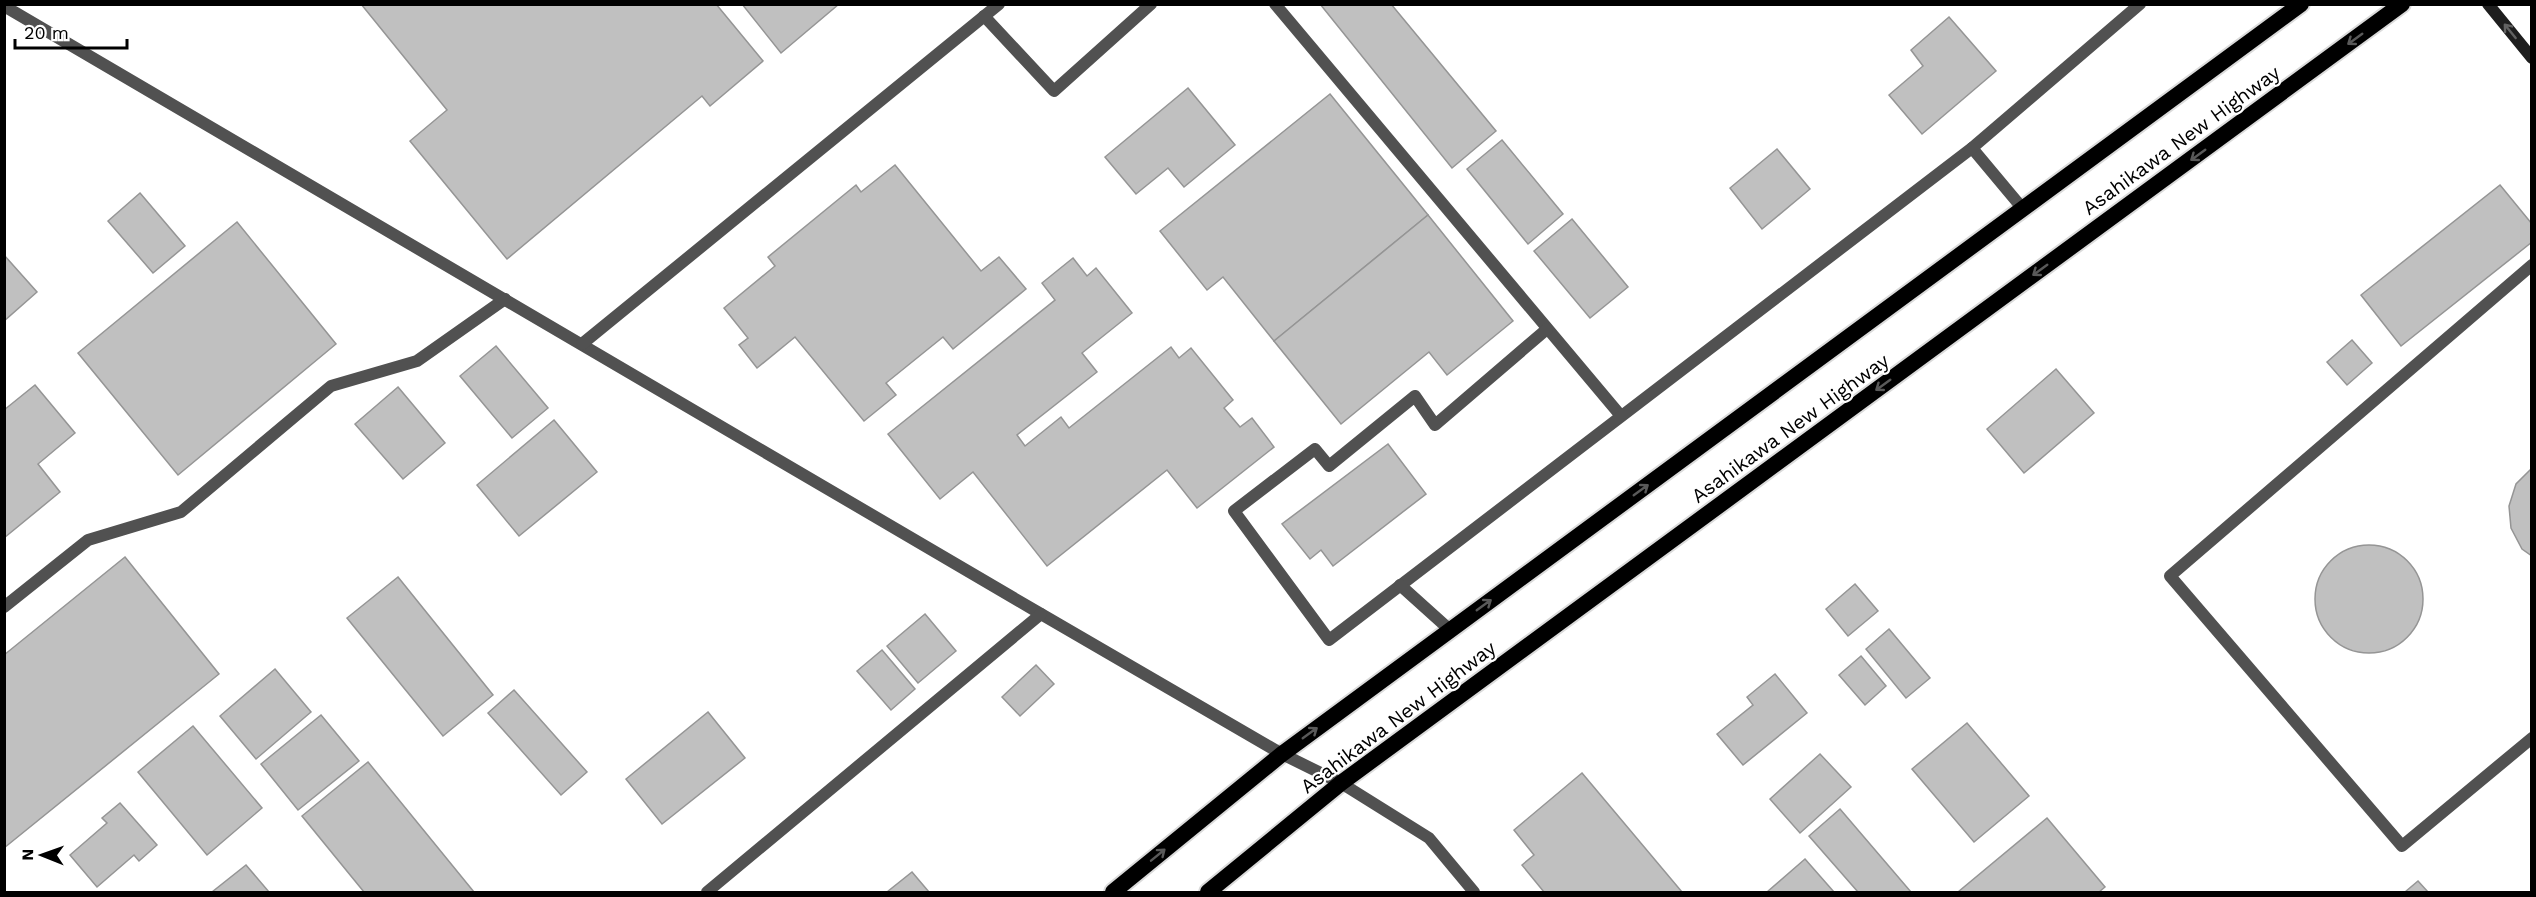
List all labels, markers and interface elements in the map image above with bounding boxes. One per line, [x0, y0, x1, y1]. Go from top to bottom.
scale bar [15, 12, 128, 50]
text: 20 m [24, 22, 69, 43]
one-way arrow [2503, 23, 2516, 39]
one-way arrow [2347, 33, 2363, 45]
street label: Asahikawa New Highway [2078, 60, 2285, 220]
one-way arrow [2190, 148, 2206, 161]
one-way arrow [2033, 264, 2049, 276]
street label: Asahikawa New Highway [1687, 348, 1894, 508]
one-way arrow [1876, 379, 1892, 391]
one-way arrow [1632, 484, 1648, 496]
one-way arrow [1475, 599, 1491, 612]
street label: Asahikawa New Highway [1296, 635, 1501, 798]
one-way arrow [1301, 727, 1317, 740]
north arrow [12, 825, 72, 885]
text: N [18, 849, 37, 861]
one-way arrow [1150, 849, 1166, 862]

